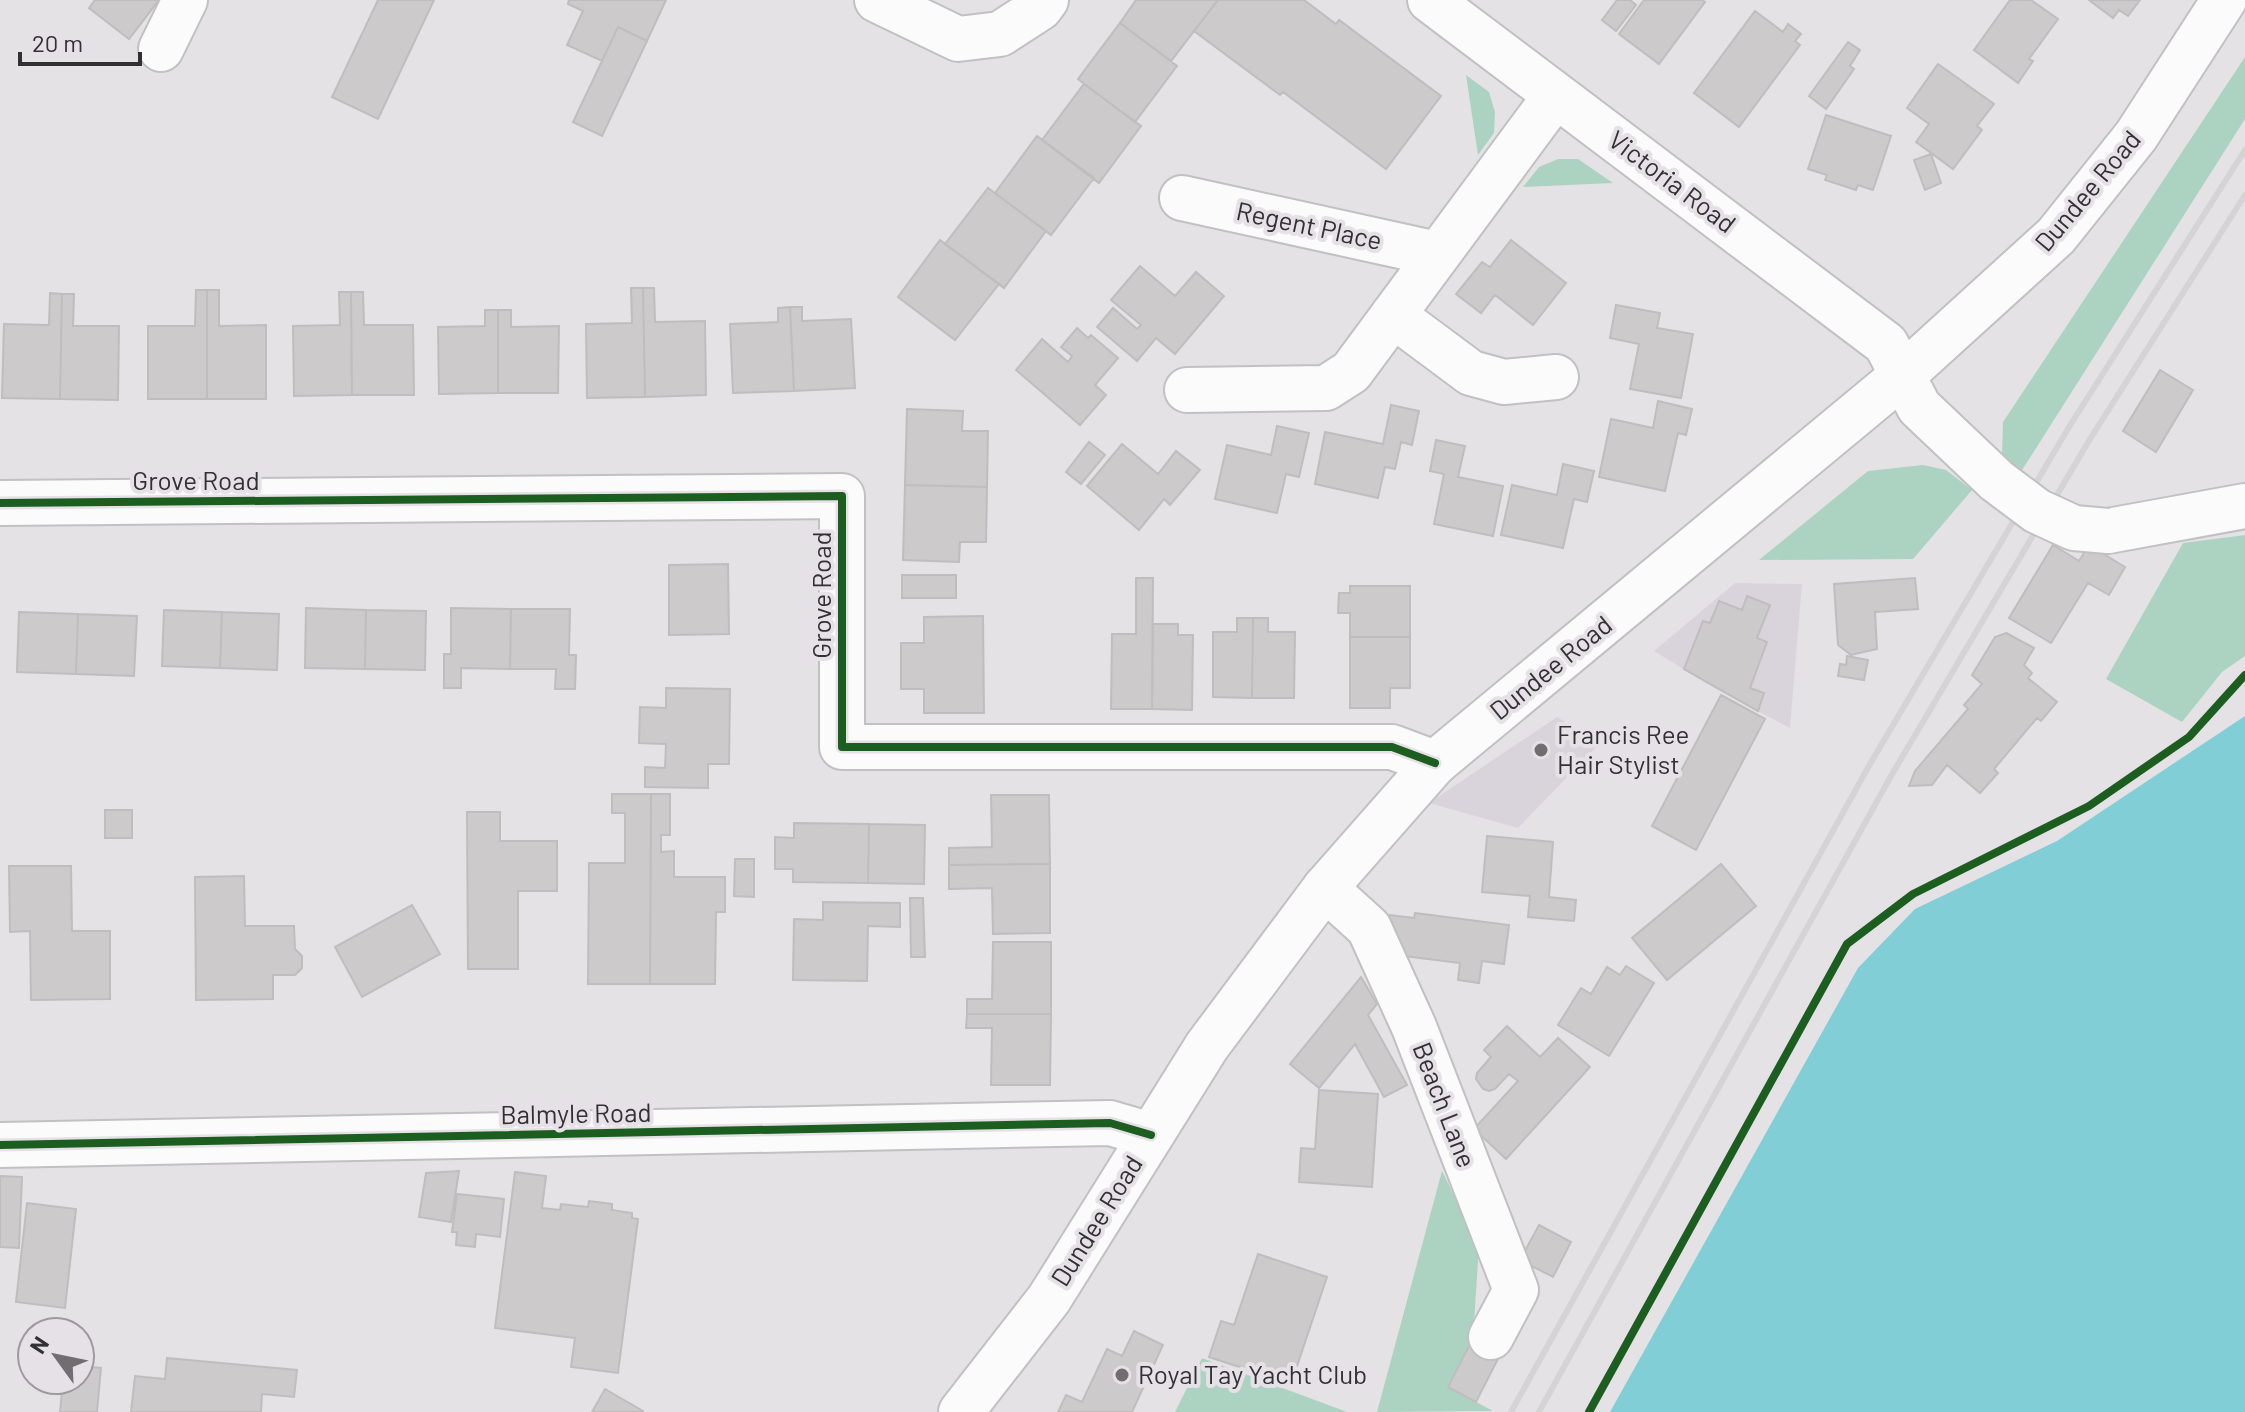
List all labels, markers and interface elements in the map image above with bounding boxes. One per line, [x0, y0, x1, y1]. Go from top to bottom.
scale bar [20, 16, 140, 66]
text: 20 m [32, 28, 83, 57]
street label: Victoria Road [1603, 123, 1742, 239]
street label: Dundee Road [2027, 123, 2146, 257]
street label: Regent Place [1234, 194, 1385, 255]
street label: Grove Road [132, 464, 260, 495]
street label: Grove Road [805, 531, 836, 659]
street label: Dundee Road [1483, 608, 1617, 725]
place label: Francis Ree Hair Stylist [1557, 718, 1689, 779]
marker: Francis Ree Hair Stylist [1532, 741, 1550, 759]
street label: Beach Lane [1407, 1037, 1483, 1172]
street label: Balmyle Road [500, 1096, 652, 1129]
street label: Dundee Road [1043, 1149, 1148, 1291]
north arrow [16, 1316, 96, 1396]
text: N [23, 1331, 53, 1358]
place label: Royal Tay Yacht Club [1138, 1358, 1367, 1389]
marker: Royal Tay Yacht Club [1113, 1366, 1131, 1384]

